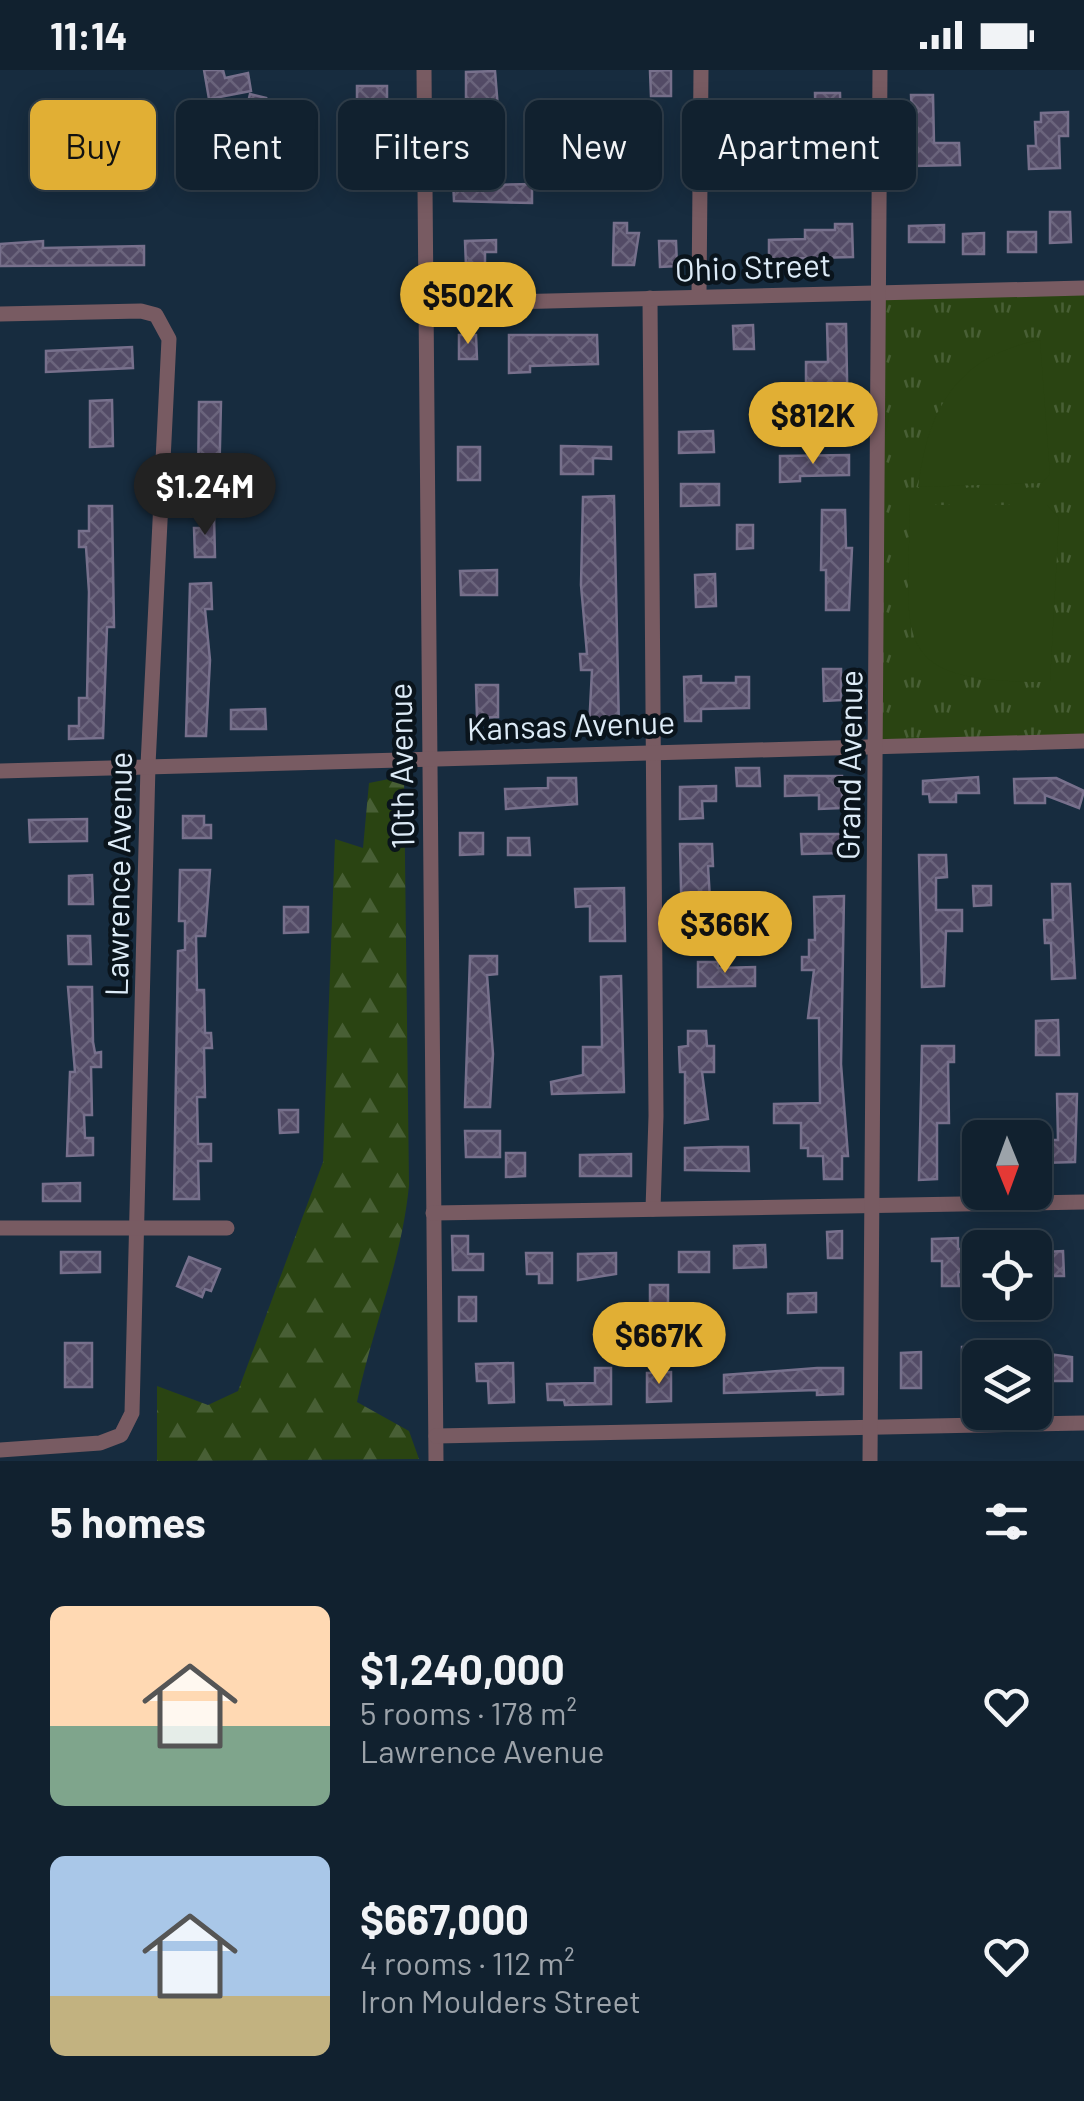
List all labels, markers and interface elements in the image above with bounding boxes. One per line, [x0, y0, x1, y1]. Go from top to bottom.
text: 11:14 [50, 12, 127, 58]
chip: Buy [30, 100, 156, 190]
chip: Rent [176, 100, 318, 190]
chip: Filters [338, 100, 505, 190]
chip: New [525, 100, 662, 190]
chip: Apartment [682, 100, 916, 190]
street label: Ohio Street [674, 244, 832, 288]
pin: $502K [398, 262, 538, 347]
text: $502K [422, 275, 514, 313]
pin: $812K [743, 382, 883, 467]
text: $812K [771, 395, 855, 433]
pin: $1.24M [124, 453, 286, 538]
text: $1.24M [156, 466, 254, 504]
street label: Grand Avenue [827, 670, 869, 860]
street label: 10th Avenue [380, 683, 420, 849]
street label: Kansas Avenue [466, 701, 676, 747]
street label: Lawrence Avenue [96, 751, 138, 997]
pin: $366K [655, 891, 795, 976]
text: $366K [680, 904, 770, 942]
north arrow [962, 1120, 1052, 1210]
map controls [962, 1120, 1052, 1430]
button: locate [962, 1230, 1052, 1320]
pin: $667K [589, 1302, 729, 1387]
text: $667K [615, 1315, 703, 1353]
button: layers [962, 1340, 1052, 1430]
icon: filters [979, 1494, 1034, 1549]
text: 5 homes [50, 1496, 206, 1546]
text: $1,240,000 [360, 1643, 565, 1693]
icon: home [130, 1646, 250, 1766]
icon: heart [979, 1679, 1034, 1734]
text: 5 rooms · 178 m² [360, 1693, 577, 1731]
text: Lawrence Avenue [360, 1731, 605, 1769]
text: $667,000 [360, 1893, 529, 1943]
icon: home [130, 1896, 250, 2016]
icon: heart [979, 1929, 1034, 1984]
text: 4 rooms · 112 m² [360, 1943, 575, 1981]
text: Iron Moulders Street [360, 1981, 641, 2019]

